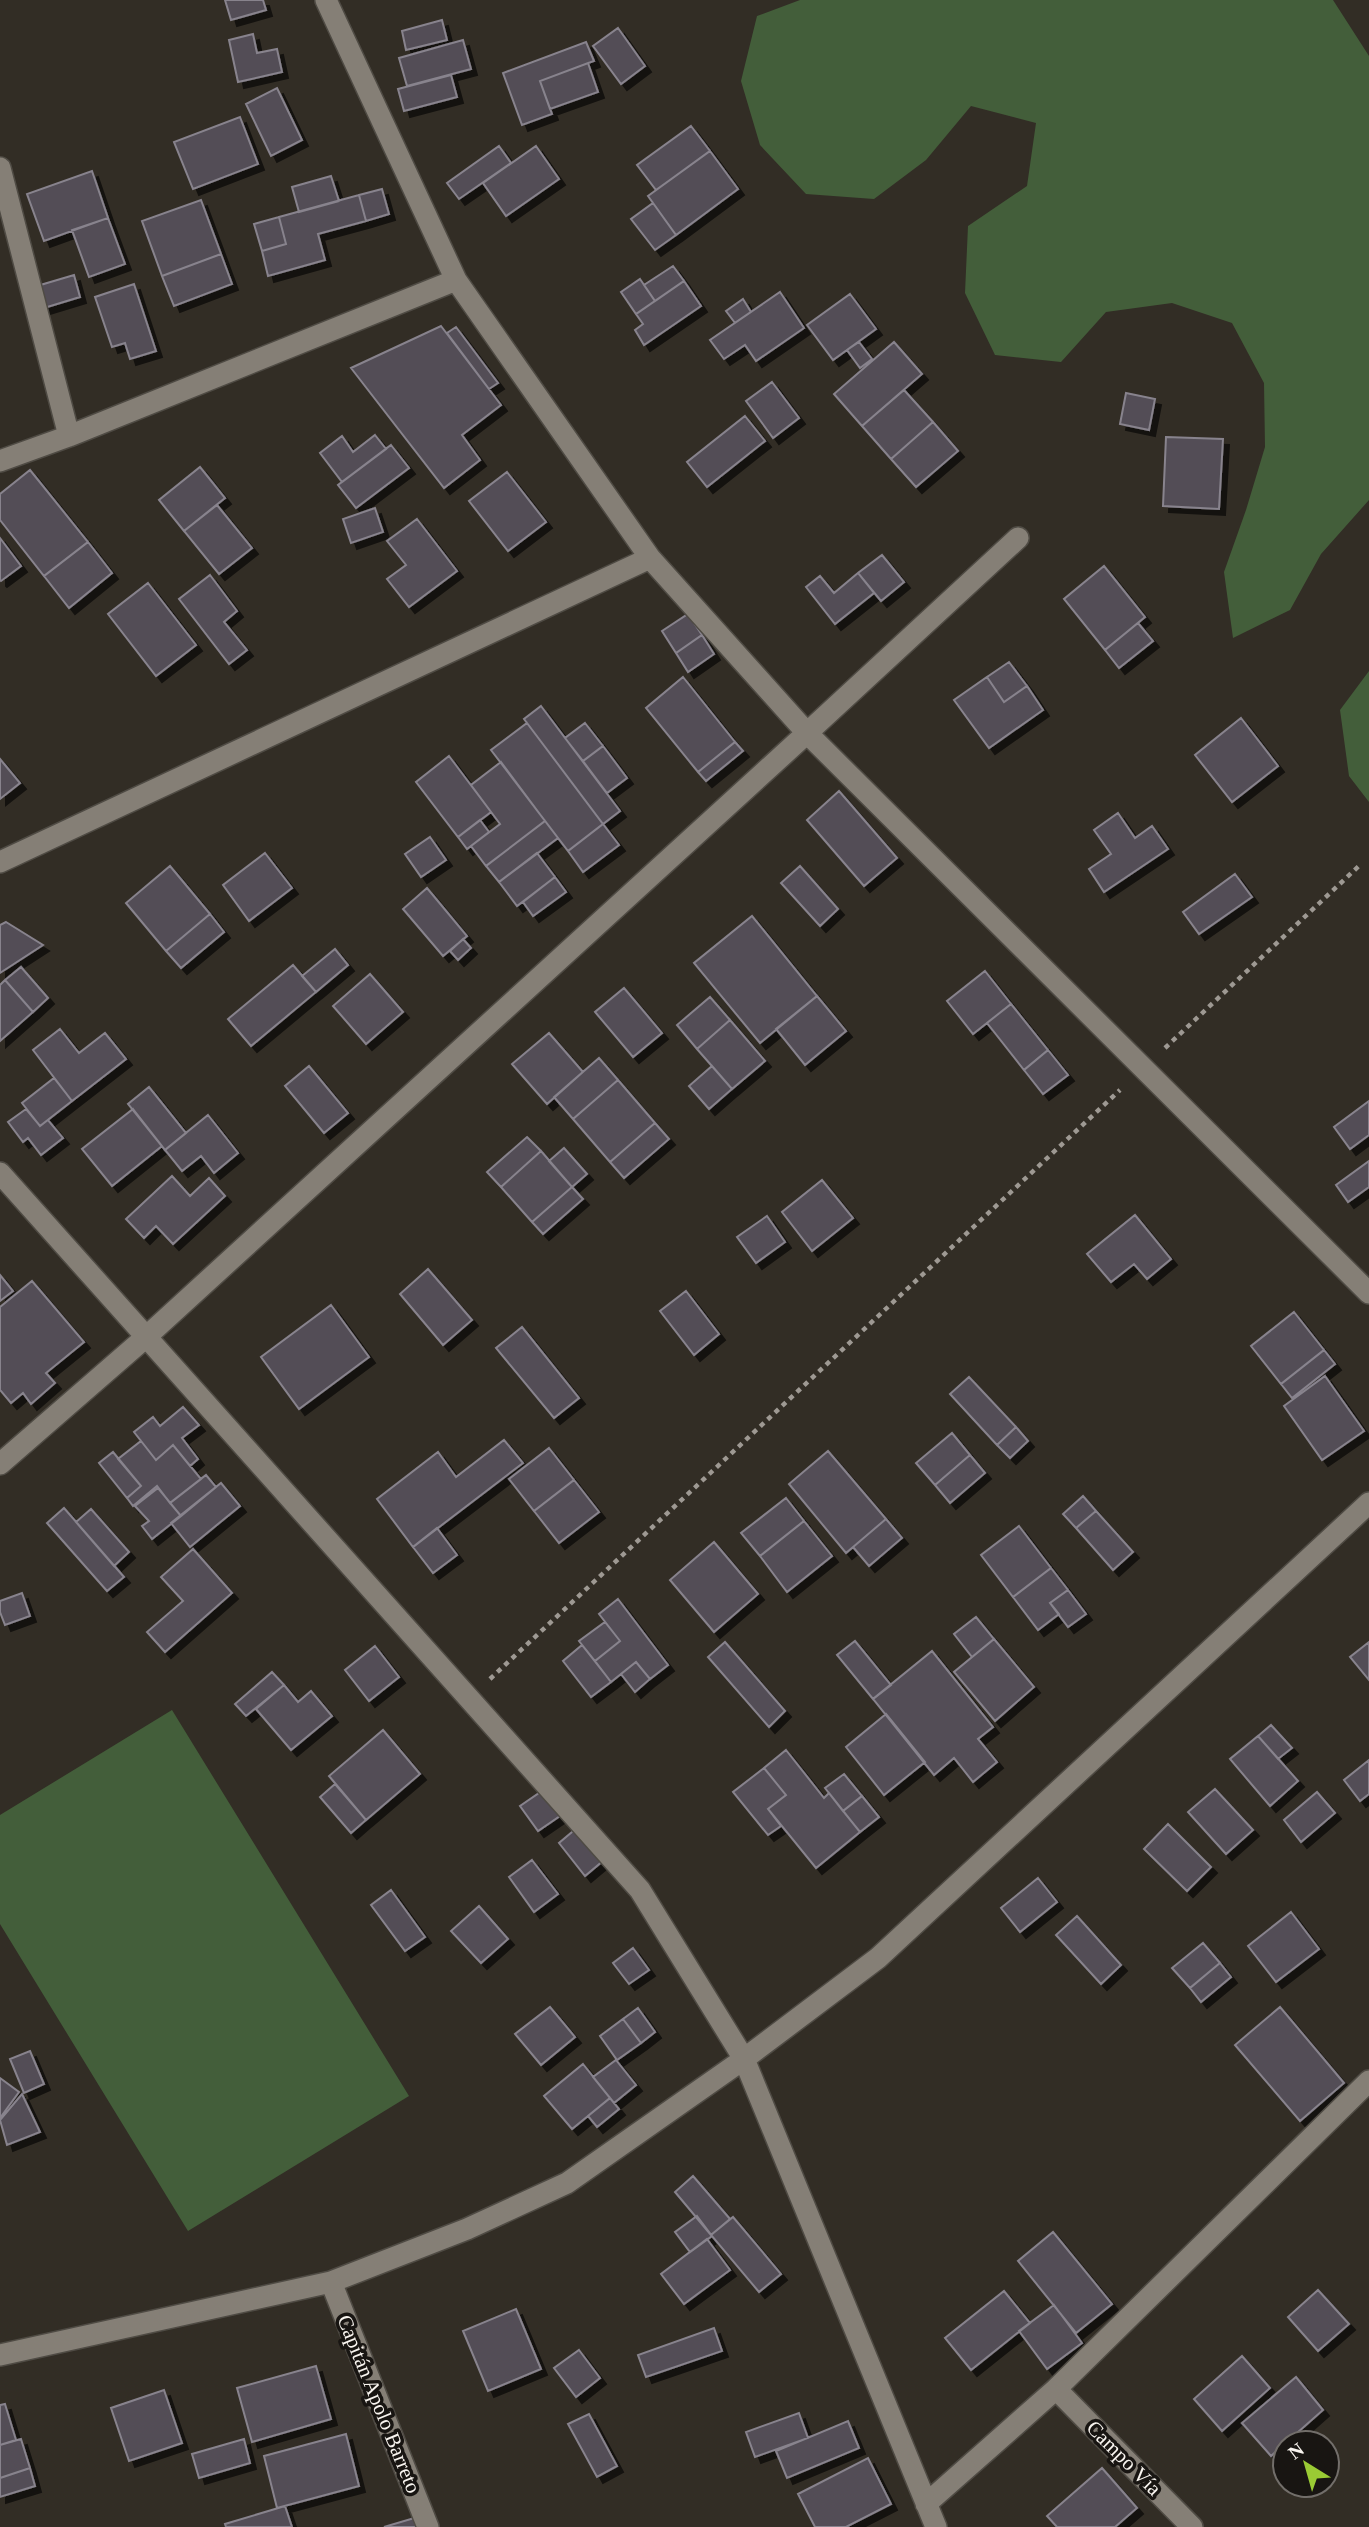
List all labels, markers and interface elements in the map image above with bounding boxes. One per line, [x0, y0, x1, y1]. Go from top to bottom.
street label: Capitán Apolo Barreto [332, 2311, 426, 2497]
street label: Campo Vía [1082, 2416, 1167, 2501]
north arrow [1271, 2429, 1341, 2499]
text: N [1284, 2438, 1308, 2463]

